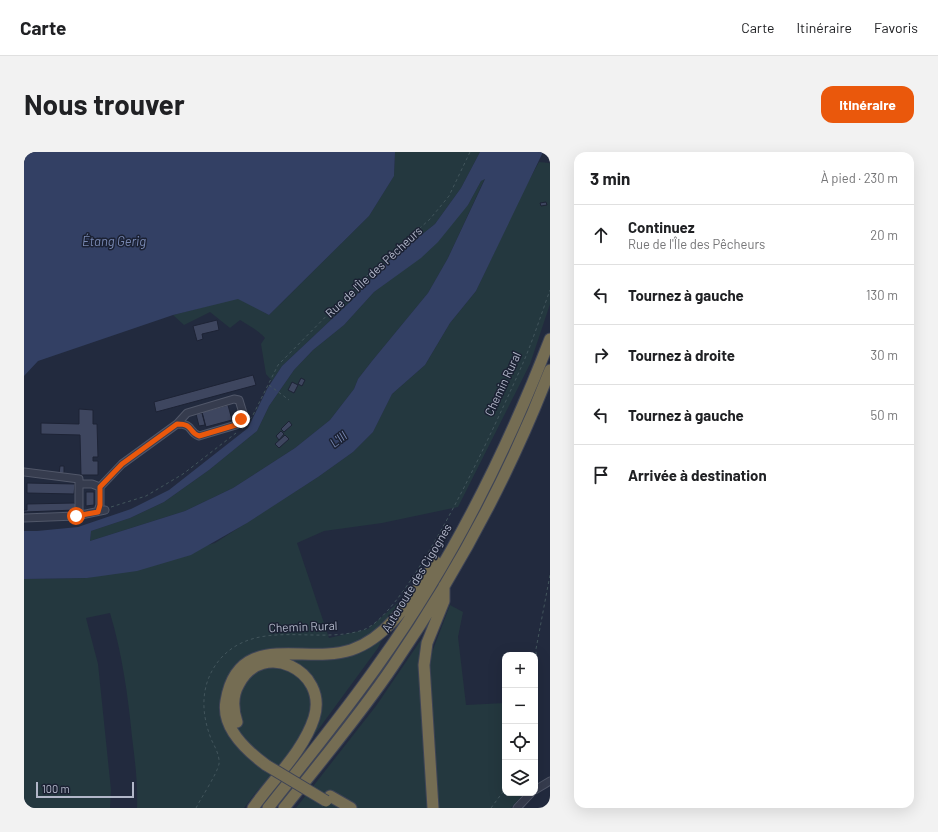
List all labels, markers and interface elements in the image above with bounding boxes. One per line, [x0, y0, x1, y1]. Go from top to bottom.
text: Carte [20, 16, 66, 39]
text: Carte [741, 19, 774, 36]
text: Itinéraire [796, 19, 852, 36]
text: Favoris [874, 19, 918, 36]
button: Itinéraire [821, 86, 914, 123]
text: Nous trouver [24, 87, 185, 121]
text: 3 min [590, 168, 630, 188]
text: À pied · 230 m [821, 170, 898, 186]
text: Continuez [628, 218, 695, 236]
street label: Rue de l'Île des Pêcheurs [322, 223, 425, 320]
icon: ahead [590, 224, 612, 246]
text: 20 m [870, 227, 898, 243]
water label: Étang Gerig [82, 233, 146, 249]
text: Rue de l'Île des Pêcheurs [628, 236, 765, 252]
icon: left [590, 284, 612, 306]
text: Tournez à gauche [628, 286, 744, 304]
text: 130 m [866, 287, 898, 303]
icon: right [590, 344, 612, 366]
text: Tournez à droite [628, 346, 735, 364]
text: 30 m [871, 347, 898, 363]
street label: Chemin Rural [481, 349, 523, 418]
icon: left [590, 404, 612, 426]
text: Tournez à gauche [628, 406, 744, 424]
text: 50 m [871, 407, 898, 423]
route end [232, 410, 250, 428]
water label: L'Ill [326, 427, 350, 451]
icon: arrive [590, 464, 612, 486]
text: Arrivée à destination [628, 466, 767, 484]
route start [67, 507, 85, 525]
street label: Autoroute des Cigognes [378, 521, 454, 634]
street label: Chemin Rural [268, 618, 338, 634]
map controls [502, 652, 538, 796]
button: + [502, 652, 538, 688]
button: − [502, 688, 538, 724]
button: locate [502, 724, 538, 760]
button: layers [502, 760, 538, 796]
scale bar [36, 780, 134, 799]
text: 100 m [42, 782, 70, 795]

